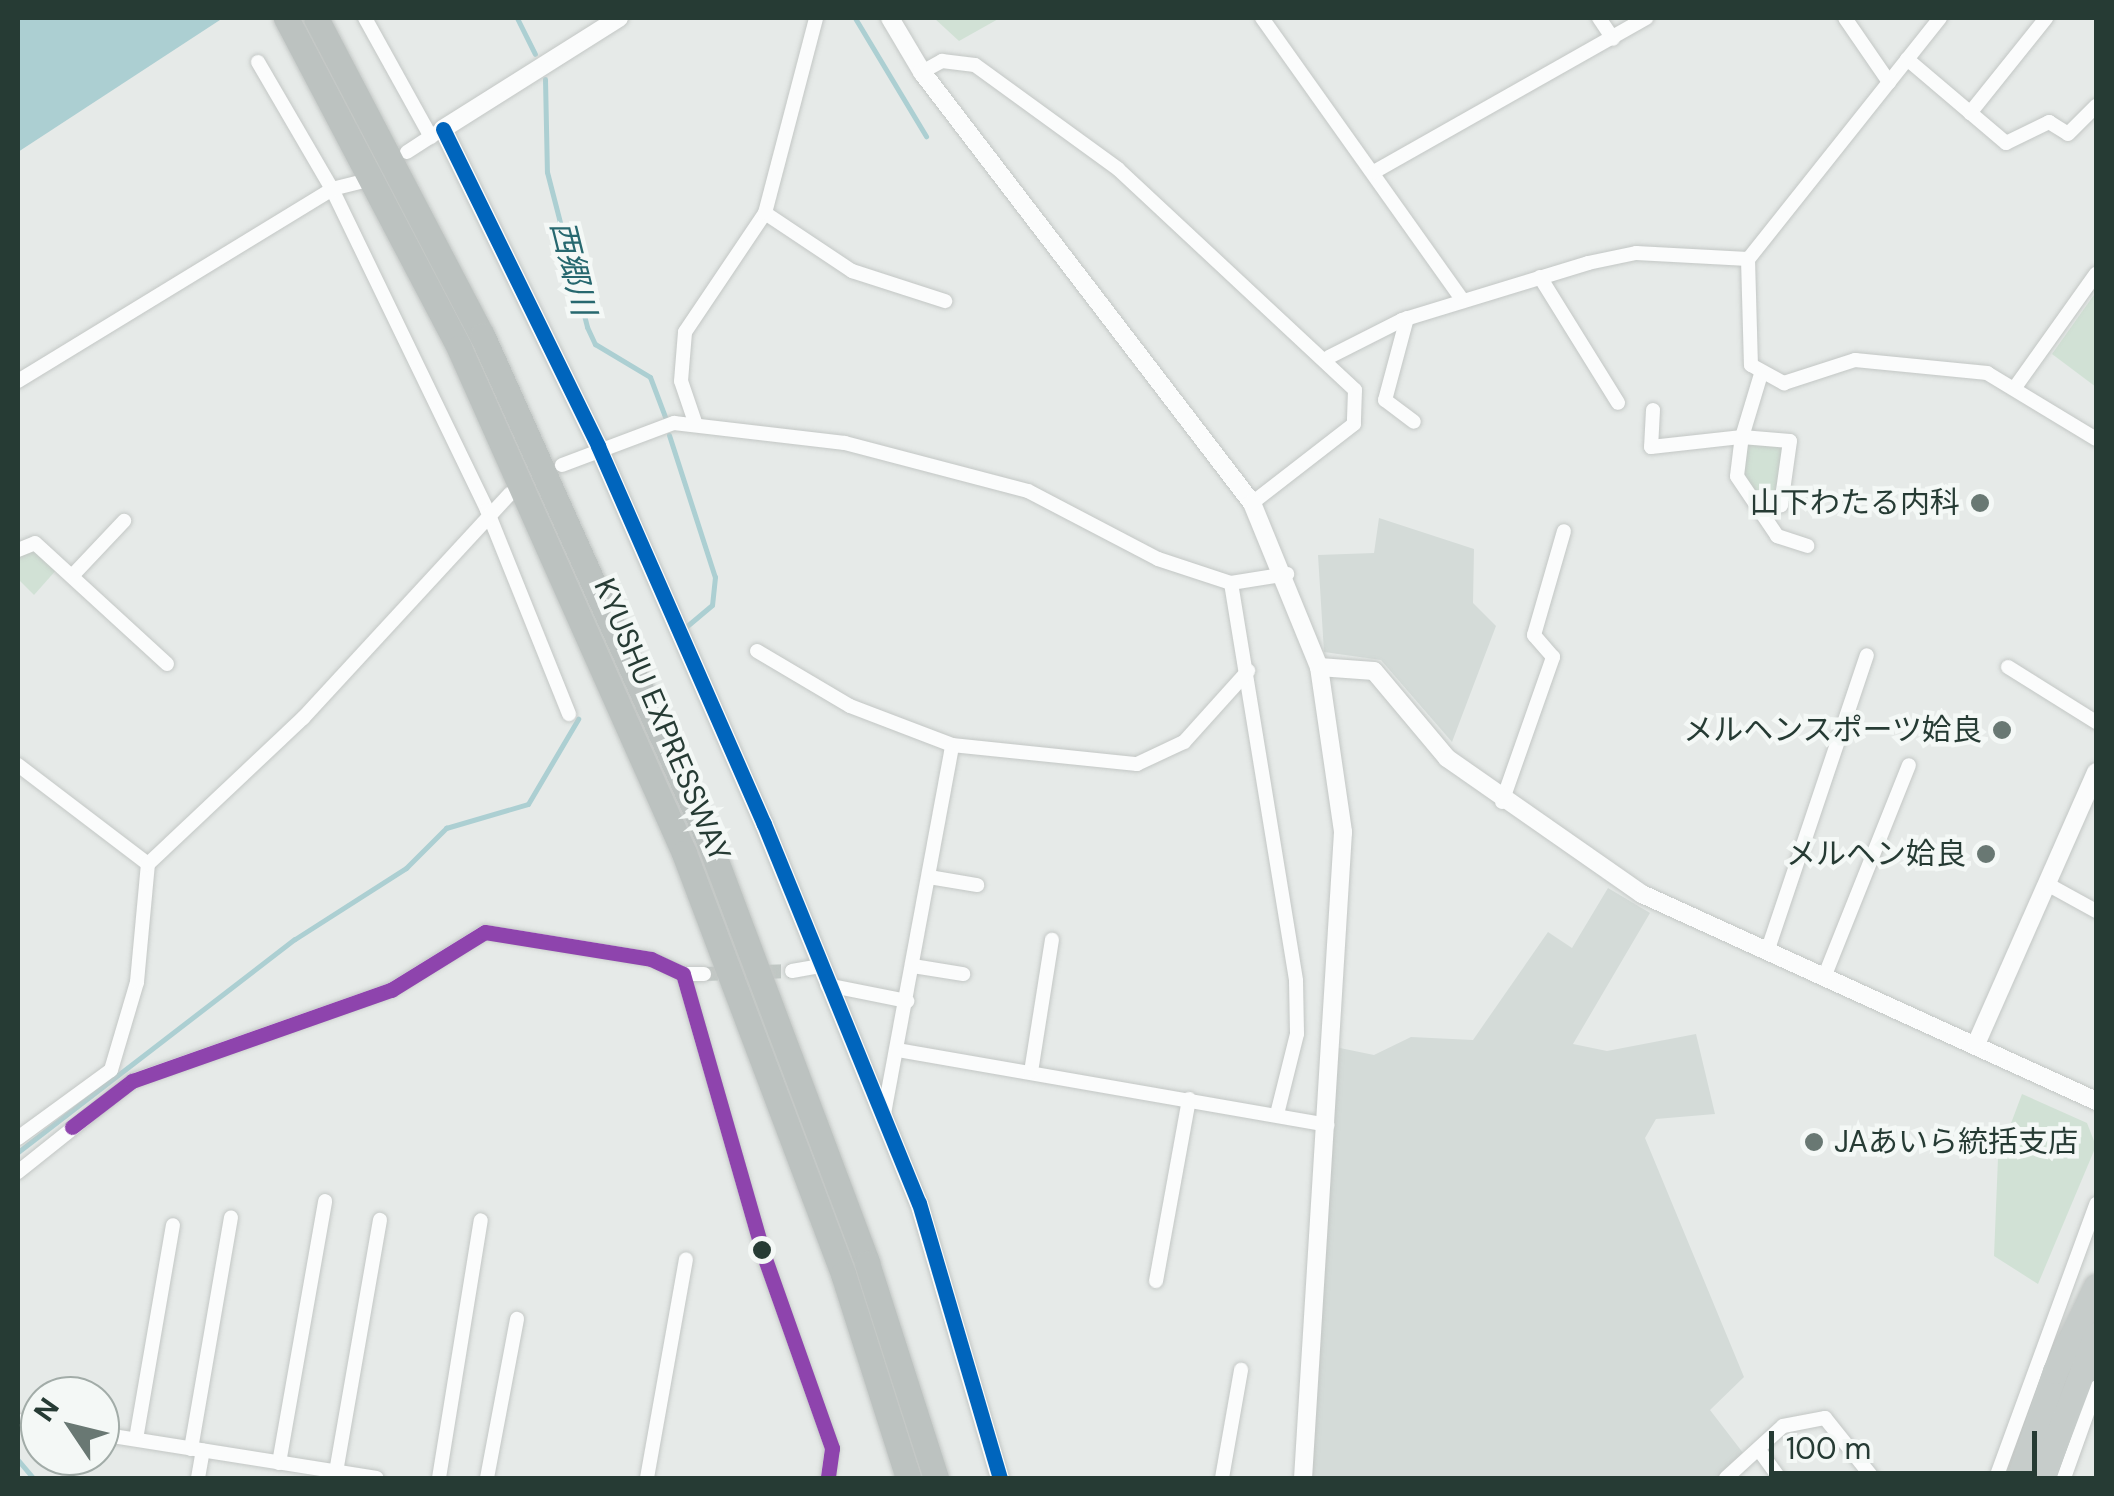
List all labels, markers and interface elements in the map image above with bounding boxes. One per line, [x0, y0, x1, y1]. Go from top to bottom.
water label: 西郷川 [543, 217, 603, 319]
place label: 山下わたる内科 [1750, 485, 1960, 521]
marker: 山下わたる内科 [1969, 492, 1991, 514]
street label: KYUSHU EXPRESSWAY [586, 573, 738, 867]
place label: メルヘンスポーツ姶良 [1682, 712, 1982, 748]
marker: メルヘンスポーツ姶良 [1991, 719, 2013, 741]
place label: メルヘン姶良 [1786, 836, 1966, 872]
marker: メルヘン姶良 [1975, 843, 1997, 865]
place label: JAあいら統括支店 [1834, 1124, 2078, 1160]
marker: JAあいら統括支店 [1803, 1131, 1825, 1153]
unlabelled marker [752, 1240, 772, 1260]
north arrow [20, 1376, 120, 1476]
text: N [26, 1391, 68, 1429]
scale bar [1774, 1411, 2042, 1473]
text: 100 m [1786, 1429, 1871, 1468]

